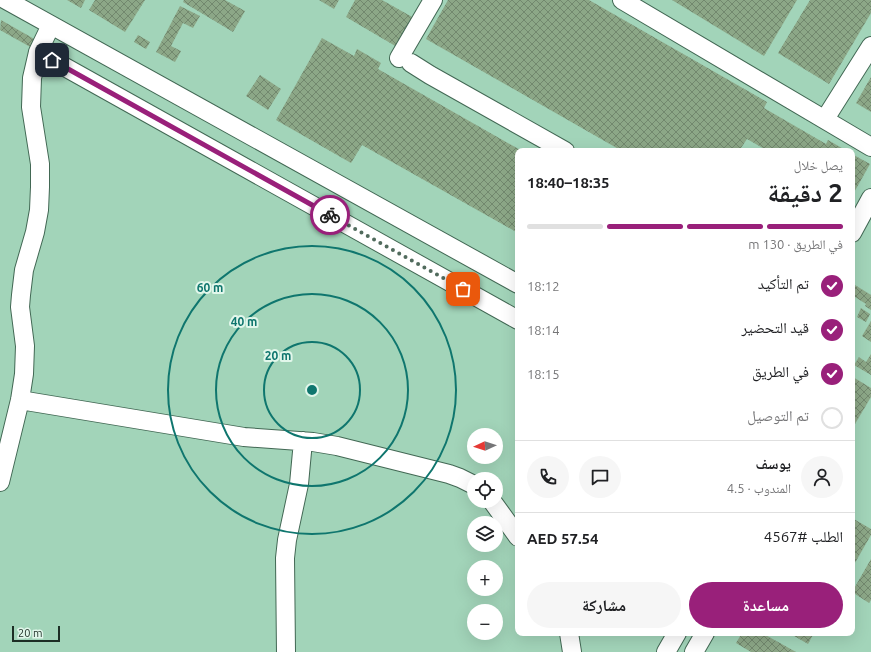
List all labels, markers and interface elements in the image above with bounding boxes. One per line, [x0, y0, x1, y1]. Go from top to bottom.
pin [35, 43, 69, 77]
icon: home [41, 49, 63, 71]
text: يصل خلال [794, 158, 843, 172]
text: 18:35–18:40 [527, 174, 610, 191]
text: 2 دقيقة [768, 178, 843, 207]
courier [310, 195, 350, 235]
icon: bike [319, 204, 341, 226]
text: في الطريق · 130 m [748, 237, 843, 251]
pin [446, 272, 480, 306]
text: تم التأكيد [758, 275, 809, 292]
icon: check [821, 275, 843, 297]
icon: bag [452, 278, 474, 300]
text: 18:12 [527, 279, 560, 293]
text: 60 m [197, 281, 223, 294]
text: 40 m [231, 315, 257, 328]
text: قيد التحضير [741, 319, 809, 336]
icon: check [821, 319, 843, 341]
text: 18:14 [527, 323, 560, 337]
text: 20 m [265, 349, 291, 362]
text: في الطريق [752, 363, 809, 380]
icon: check [821, 363, 843, 385]
text: 18:15 [527, 367, 560, 381]
centre of rings [305, 383, 319, 397]
text: تم التوصيل [747, 407, 809, 424]
north arrow [467, 428, 503, 464]
map controls [467, 428, 503, 640]
text: يوسف [756, 455, 791, 472]
button: phone [527, 456, 569, 498]
button: chat [579, 456, 621, 498]
button: person [801, 456, 843, 498]
button: locate [467, 472, 503, 508]
text: المندوب · 4.5 [727, 481, 791, 495]
button: layers [467, 516, 503, 552]
text: الطلب #4567 [764, 528, 843, 545]
text: AED 57.54 [527, 530, 599, 547]
button: + [467, 560, 503, 596]
button: مشاركة [527, 582, 681, 628]
button: مساعدة [689, 582, 843, 628]
button: − [467, 604, 503, 640]
scale bar [12, 624, 60, 643]
text: 20 m [18, 627, 42, 639]

